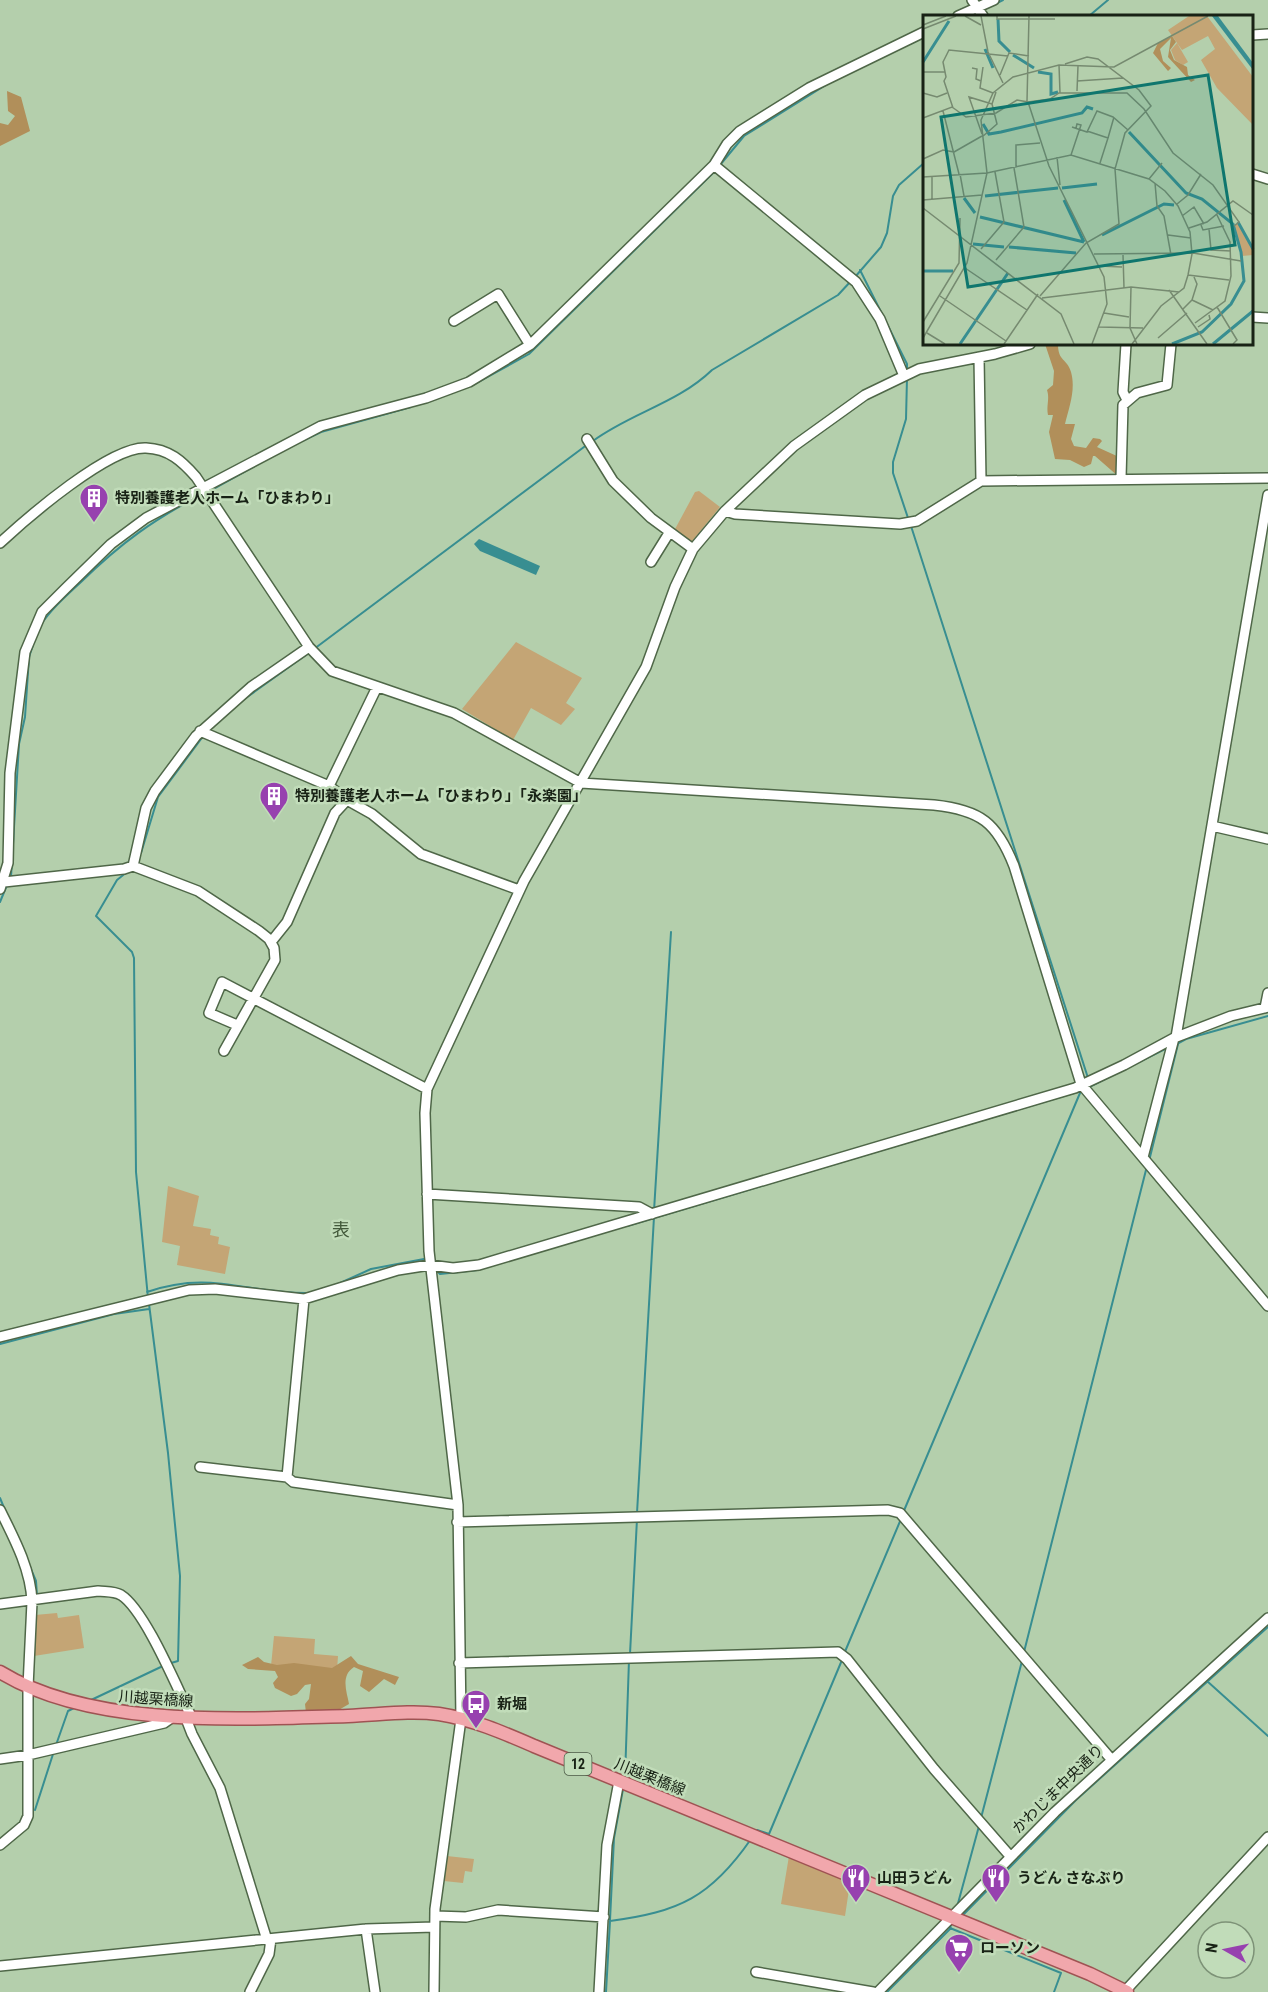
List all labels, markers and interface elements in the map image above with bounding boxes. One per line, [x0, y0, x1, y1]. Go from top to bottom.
inset map [923, 15, 1253, 345]
building icon: 特別養護老人ホーム「ひまわり」 [78, 482, 110, 524]
place label: 特別養護老人ホーム「ひまわり」 [115, 489, 340, 507]
building icon: 特別養護老人ホーム「ひまわり」「永楽園」 [258, 780, 290, 822]
place label: 特別養護老人ホーム「ひまわり」「永楽園」 [295, 787, 587, 805]
district label: 表 [332, 1219, 350, 1240]
street label: 川越栗橋線 [118, 1687, 194, 1711]
bus stop icon: 新堀 [460, 1688, 492, 1730]
place label: 新堀 [497, 1695, 527, 1713]
street label: かわじま中央通り [1009, 1741, 1107, 1837]
road number: 12 [564, 1753, 592, 1775]
street label: 川越栗橋線 [612, 1755, 688, 1799]
restaurant icon: 山田うどん [840, 1862, 872, 1904]
restaurant icon: うどん さなぶり [980, 1862, 1012, 1904]
place label: 山田うどん [877, 1869, 952, 1887]
place label: うどん さなぶり [1017, 1869, 1125, 1887]
north arrow [1196, 1920, 1256, 1980]
supermarket icon: ローソン [943, 1932, 975, 1974]
place label: ローソン [980, 1939, 1040, 1957]
text: N [1202, 1941, 1222, 1954]

